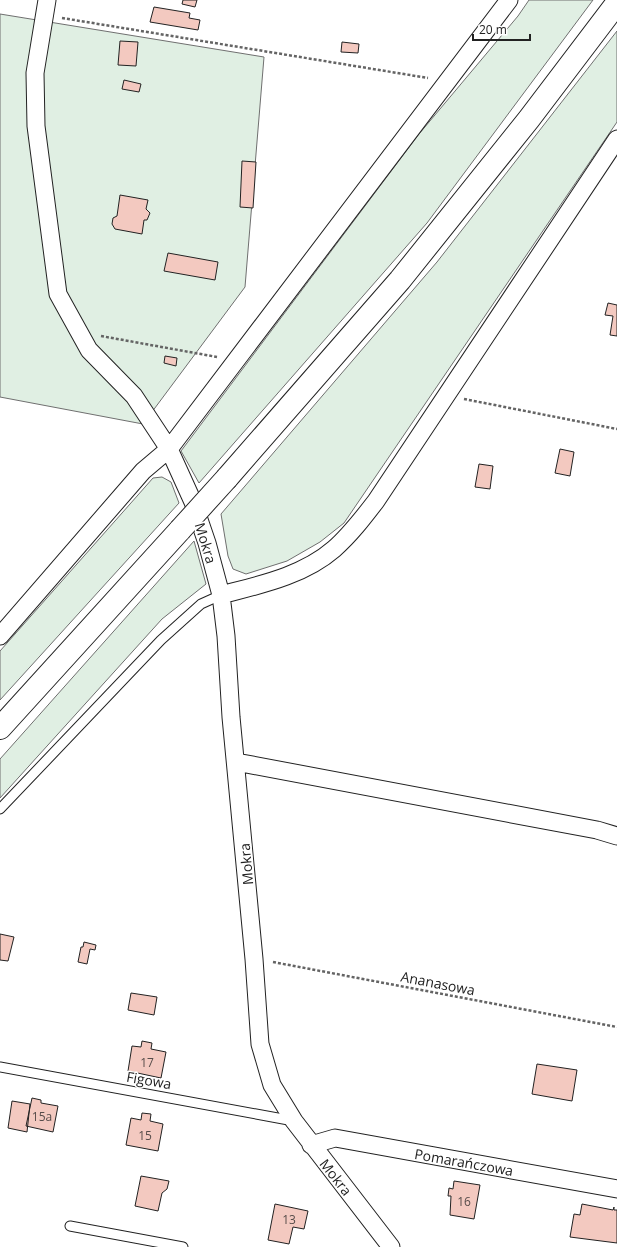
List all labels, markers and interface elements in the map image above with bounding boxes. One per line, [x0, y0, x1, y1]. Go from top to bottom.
scale bar [473, 16, 530, 42]
text: 20 m [479, 21, 507, 38]
street label: Mokra [191, 520, 221, 566]
street label: Mokra [235, 842, 257, 886]
street label: Ananasowa [399, 966, 477, 1000]
house number: 17 [140, 1054, 154, 1071]
street label: Figowa [125, 1067, 173, 1093]
house number: 15a [32, 1108, 52, 1125]
house number: 15 [138, 1127, 152, 1144]
street label: Pomarańczowa [413, 1144, 515, 1180]
street label: Mokra [316, 1155, 356, 1199]
house number: 16 [457, 1193, 471, 1210]
house number: 13 [282, 1211, 296, 1228]

